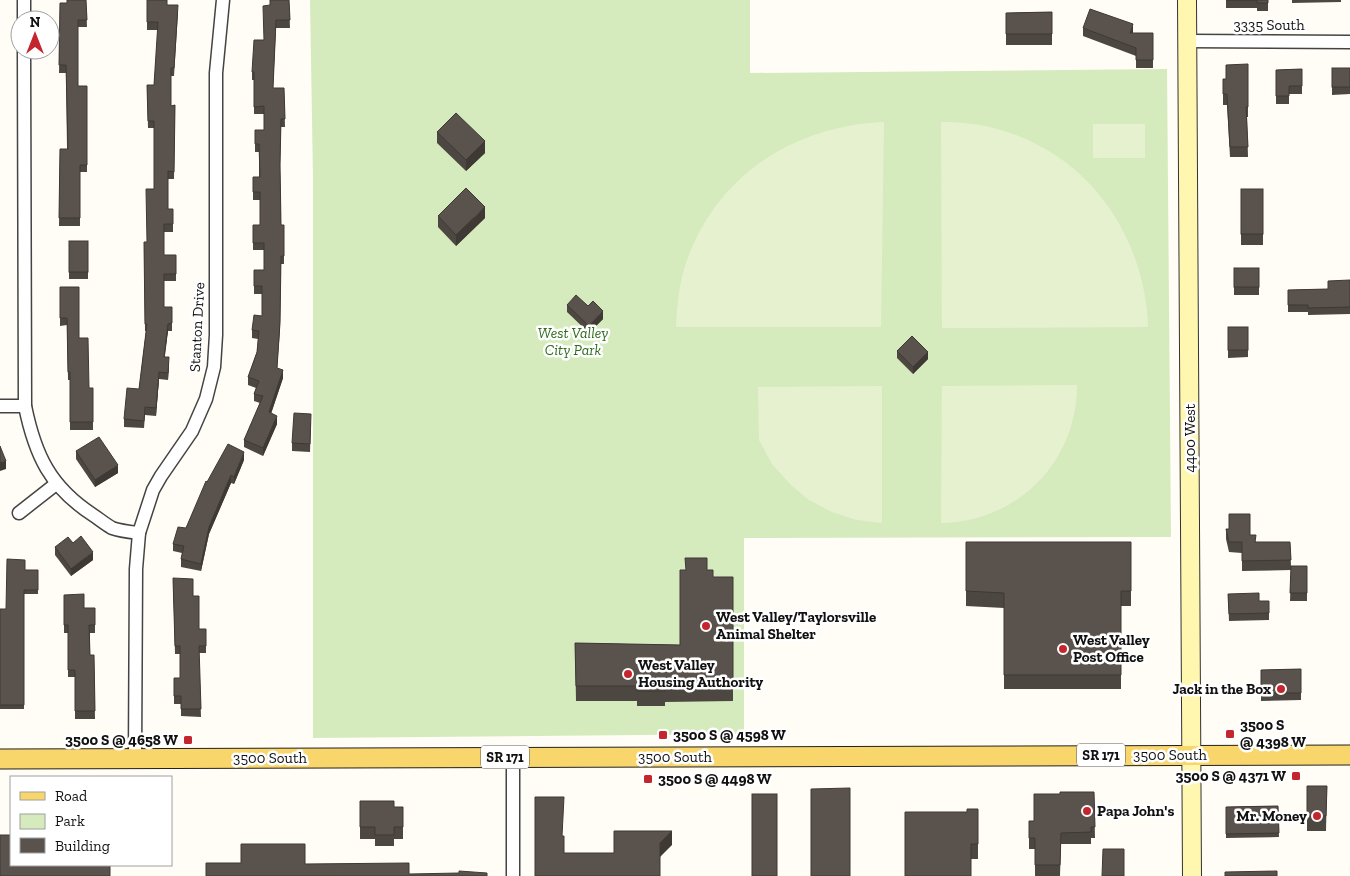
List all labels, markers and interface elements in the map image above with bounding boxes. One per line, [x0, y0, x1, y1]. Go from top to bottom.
north arrow [10, 10, 60, 60]
text: N [30, 14, 41, 31]
street label: 3335 South [1233, 16, 1305, 34]
street label: Stanton Drive [186, 282, 208, 372]
park label: West Valley City Park [538, 324, 608, 359]
street label: 4400 West [1181, 403, 1199, 472]
place label: West Valley/Taylorsville Animal Shelter [716, 608, 876, 643]
marker: West Valley/Taylorsville Animal Shelter [700, 620, 712, 632]
place label: West Valley Post Office [1073, 631, 1150, 666]
marker: West Valley Post Office [1057, 643, 1069, 655]
place label: West Valley Housing Authority [638, 656, 763, 691]
marker: West Valley Housing Authority [622, 668, 634, 680]
place label: Jack in the Box [1172, 680, 1271, 698]
marker: Jack in the Box [1275, 683, 1287, 695]
place label: 3500 S @ 4398 W [1240, 716, 1306, 751]
place label: 3500 S @ 4598 W [673, 726, 786, 744]
marker: 3500 S @ 4398 W [1224, 728, 1236, 740]
marker: 3500 S @ 4598 W [657, 729, 669, 741]
place label: 3500 S @ 4658 W [65, 731, 178, 749]
marker: 3500 S @ 4658 W [182, 734, 194, 746]
road number: SR 171 [1077, 744, 1125, 766]
road number: SR 171 [481, 746, 529, 769]
street label: 3500 South [1133, 746, 1207, 764]
street label: 3500 South [638, 748, 712, 766]
street label: 3500 South [233, 749, 307, 767]
place label: 3500 S @ 4371 W [1176, 767, 1286, 785]
place label: 3500 S @ 4498 W [658, 770, 772, 788]
marker: 3500 S @ 4371 W [1290, 770, 1302, 782]
marker: 3500 S @ 4498 W [642, 773, 654, 785]
legend [10, 776, 172, 866]
text: Road [55, 787, 88, 805]
place label: Papa John's [1097, 802, 1174, 820]
marker: Papa John's [1081, 805, 1093, 817]
place label: Mr. Money [1236, 807, 1307, 825]
marker: Mr. Money [1311, 810, 1323, 822]
text: Park [55, 812, 85, 830]
text: Building [55, 837, 110, 855]

